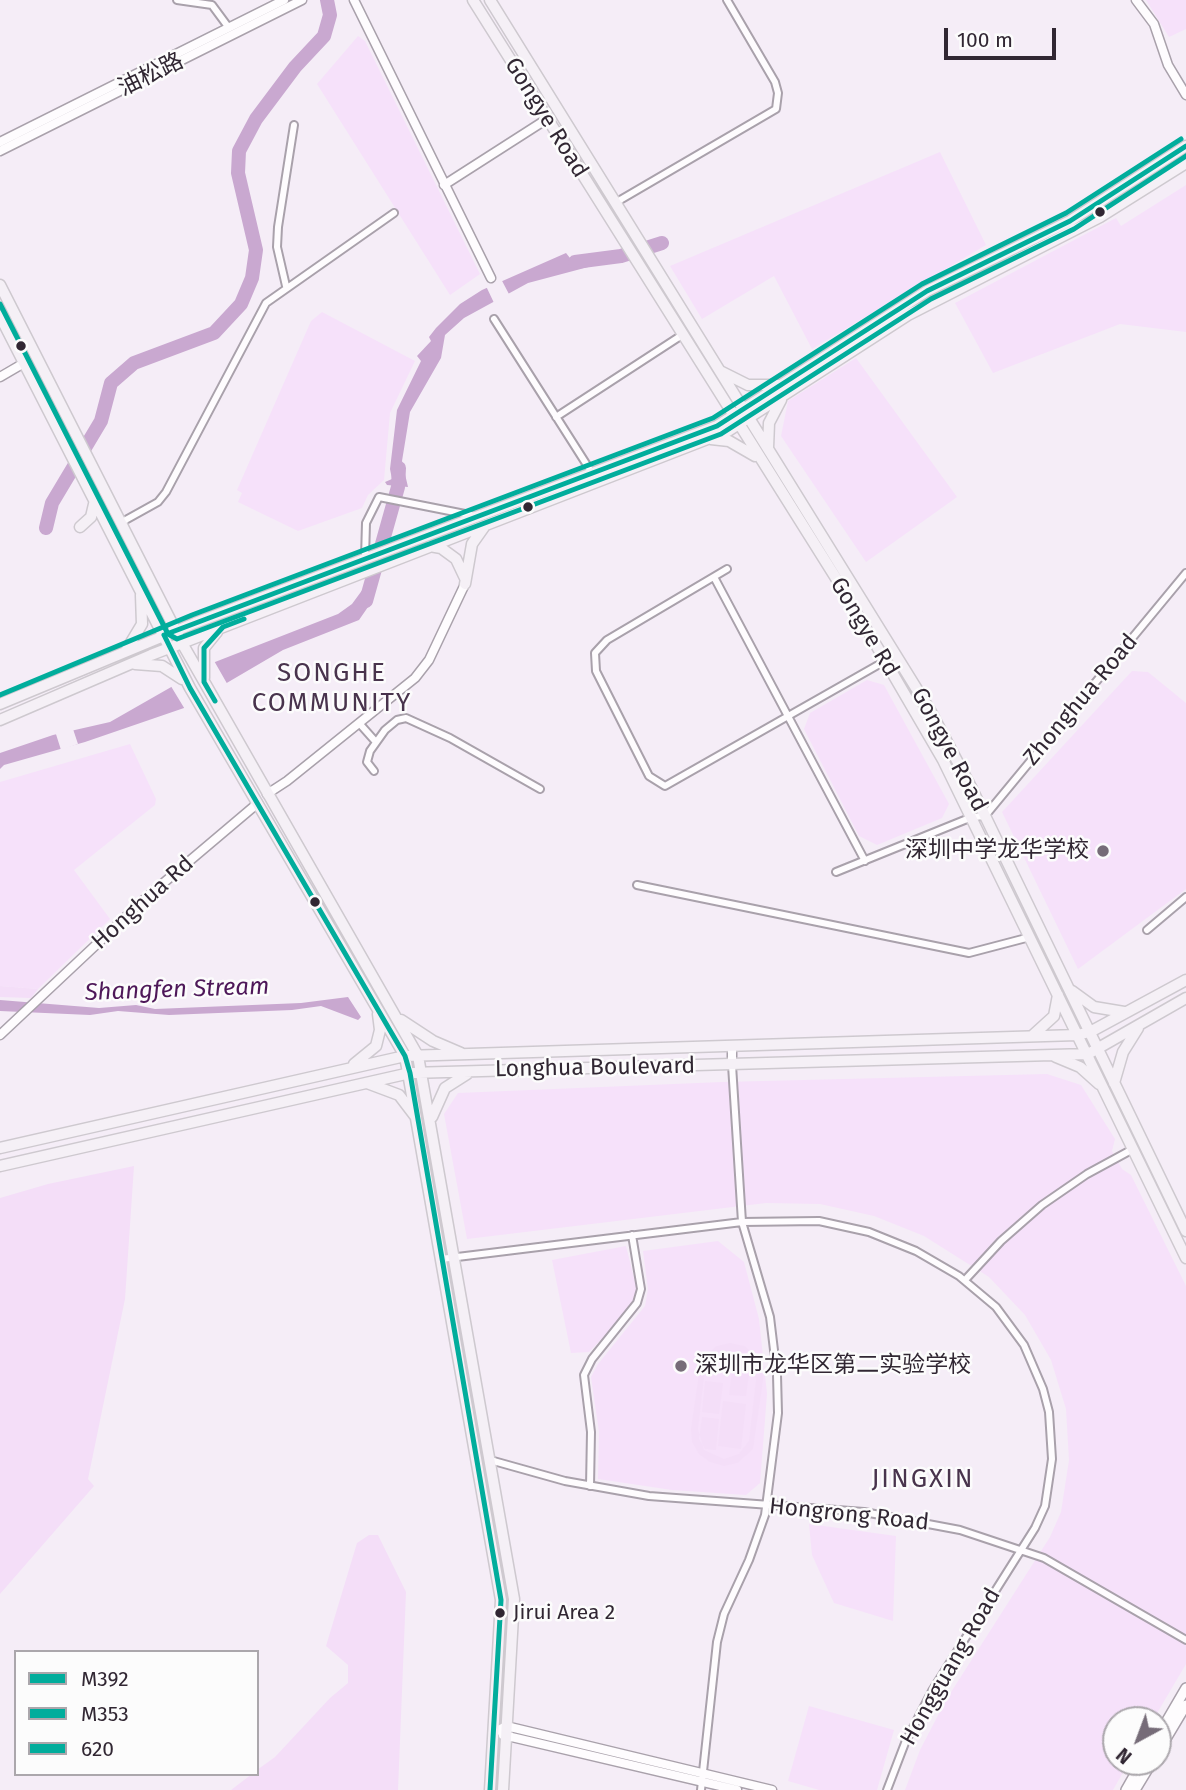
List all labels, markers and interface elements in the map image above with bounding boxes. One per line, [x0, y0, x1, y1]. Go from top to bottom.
scale bar [948, 14, 1060, 58]
text: 100 m [957, 27, 1013, 53]
street label: 油松路 [114, 47, 188, 103]
street label: Gongye Road [498, 53, 594, 183]
unlabelled marker [1093, 205, 1107, 219]
unlabelled marker [14, 339, 28, 353]
unlabelled marker [521, 500, 535, 514]
street label: Gongye Rd [824, 573, 904, 681]
street label: Zhonghua Road [1018, 629, 1144, 771]
district label: SONGHE COMMUNITY [253, 658, 411, 720]
street label: Gongye Road [905, 683, 993, 817]
place label: 深圳中学龙华学校 [905, 837, 1089, 865]
marker: 深圳中学龙华学校 [1095, 843, 1111, 859]
street label: Honghua Rd [86, 850, 200, 956]
unlabelled marker [308, 895, 322, 909]
water label: Shangfen Stream [84, 972, 270, 1008]
street label: Longhua Boulevard [495, 1052, 695, 1084]
place label: 深圳市龙华区第二实验学校 [695, 1352, 971, 1380]
marker: 深圳市龙华区第二实验学校 [673, 1358, 689, 1374]
district label: JINGXIN [872, 1464, 974, 1496]
street label: Hongrong Road [768, 1493, 930, 1537]
street label: Hongguang Road [895, 1584, 1007, 1750]
place label: Jirui Area 2 [513, 1600, 615, 1626]
marker: Jirui Area 2 [493, 1606, 507, 1620]
legend [14, 1650, 259, 1776]
text: M392 [81, 1666, 129, 1692]
text: M353 [81, 1701, 129, 1727]
north arrow [1102, 1706, 1172, 1776]
text: 620 [81, 1736, 114, 1762]
text: N [1112, 1743, 1137, 1769]

